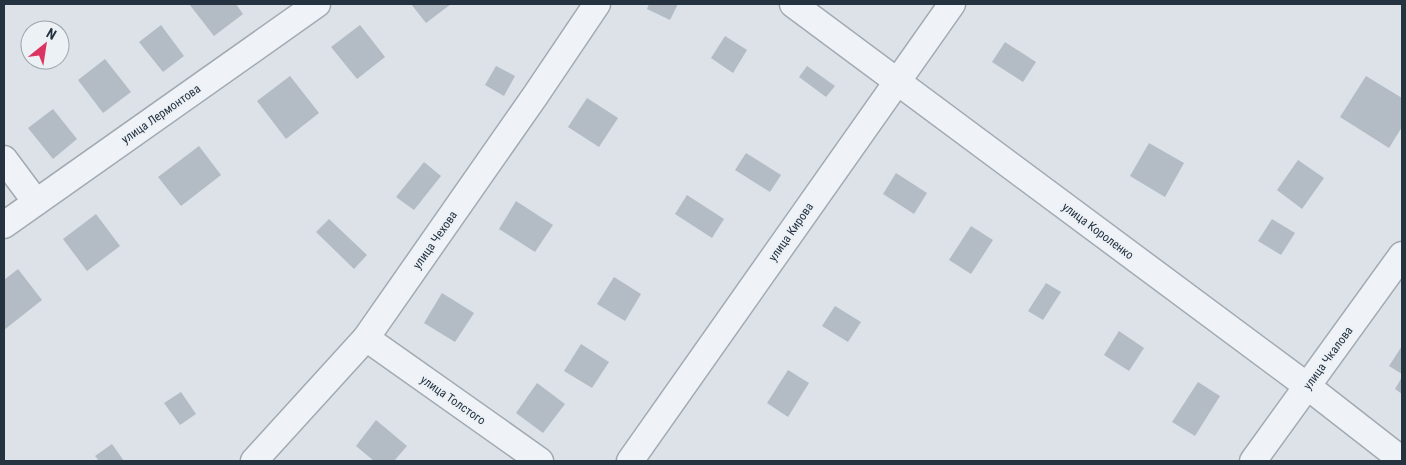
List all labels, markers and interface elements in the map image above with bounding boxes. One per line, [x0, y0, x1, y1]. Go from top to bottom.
north arrow [20, 20, 70, 70]
text: N [44, 25, 59, 43]
street label: улица Лермонтова [119, 81, 203, 146]
street label: улица Кирова [766, 200, 816, 264]
street label: улица Короленко [1060, 200, 1136, 262]
street label: улица Чехова [410, 208, 460, 272]
street label: улица Чкалова [1300, 324, 1356, 392]
street label: улица Толстого [418, 372, 488, 428]

